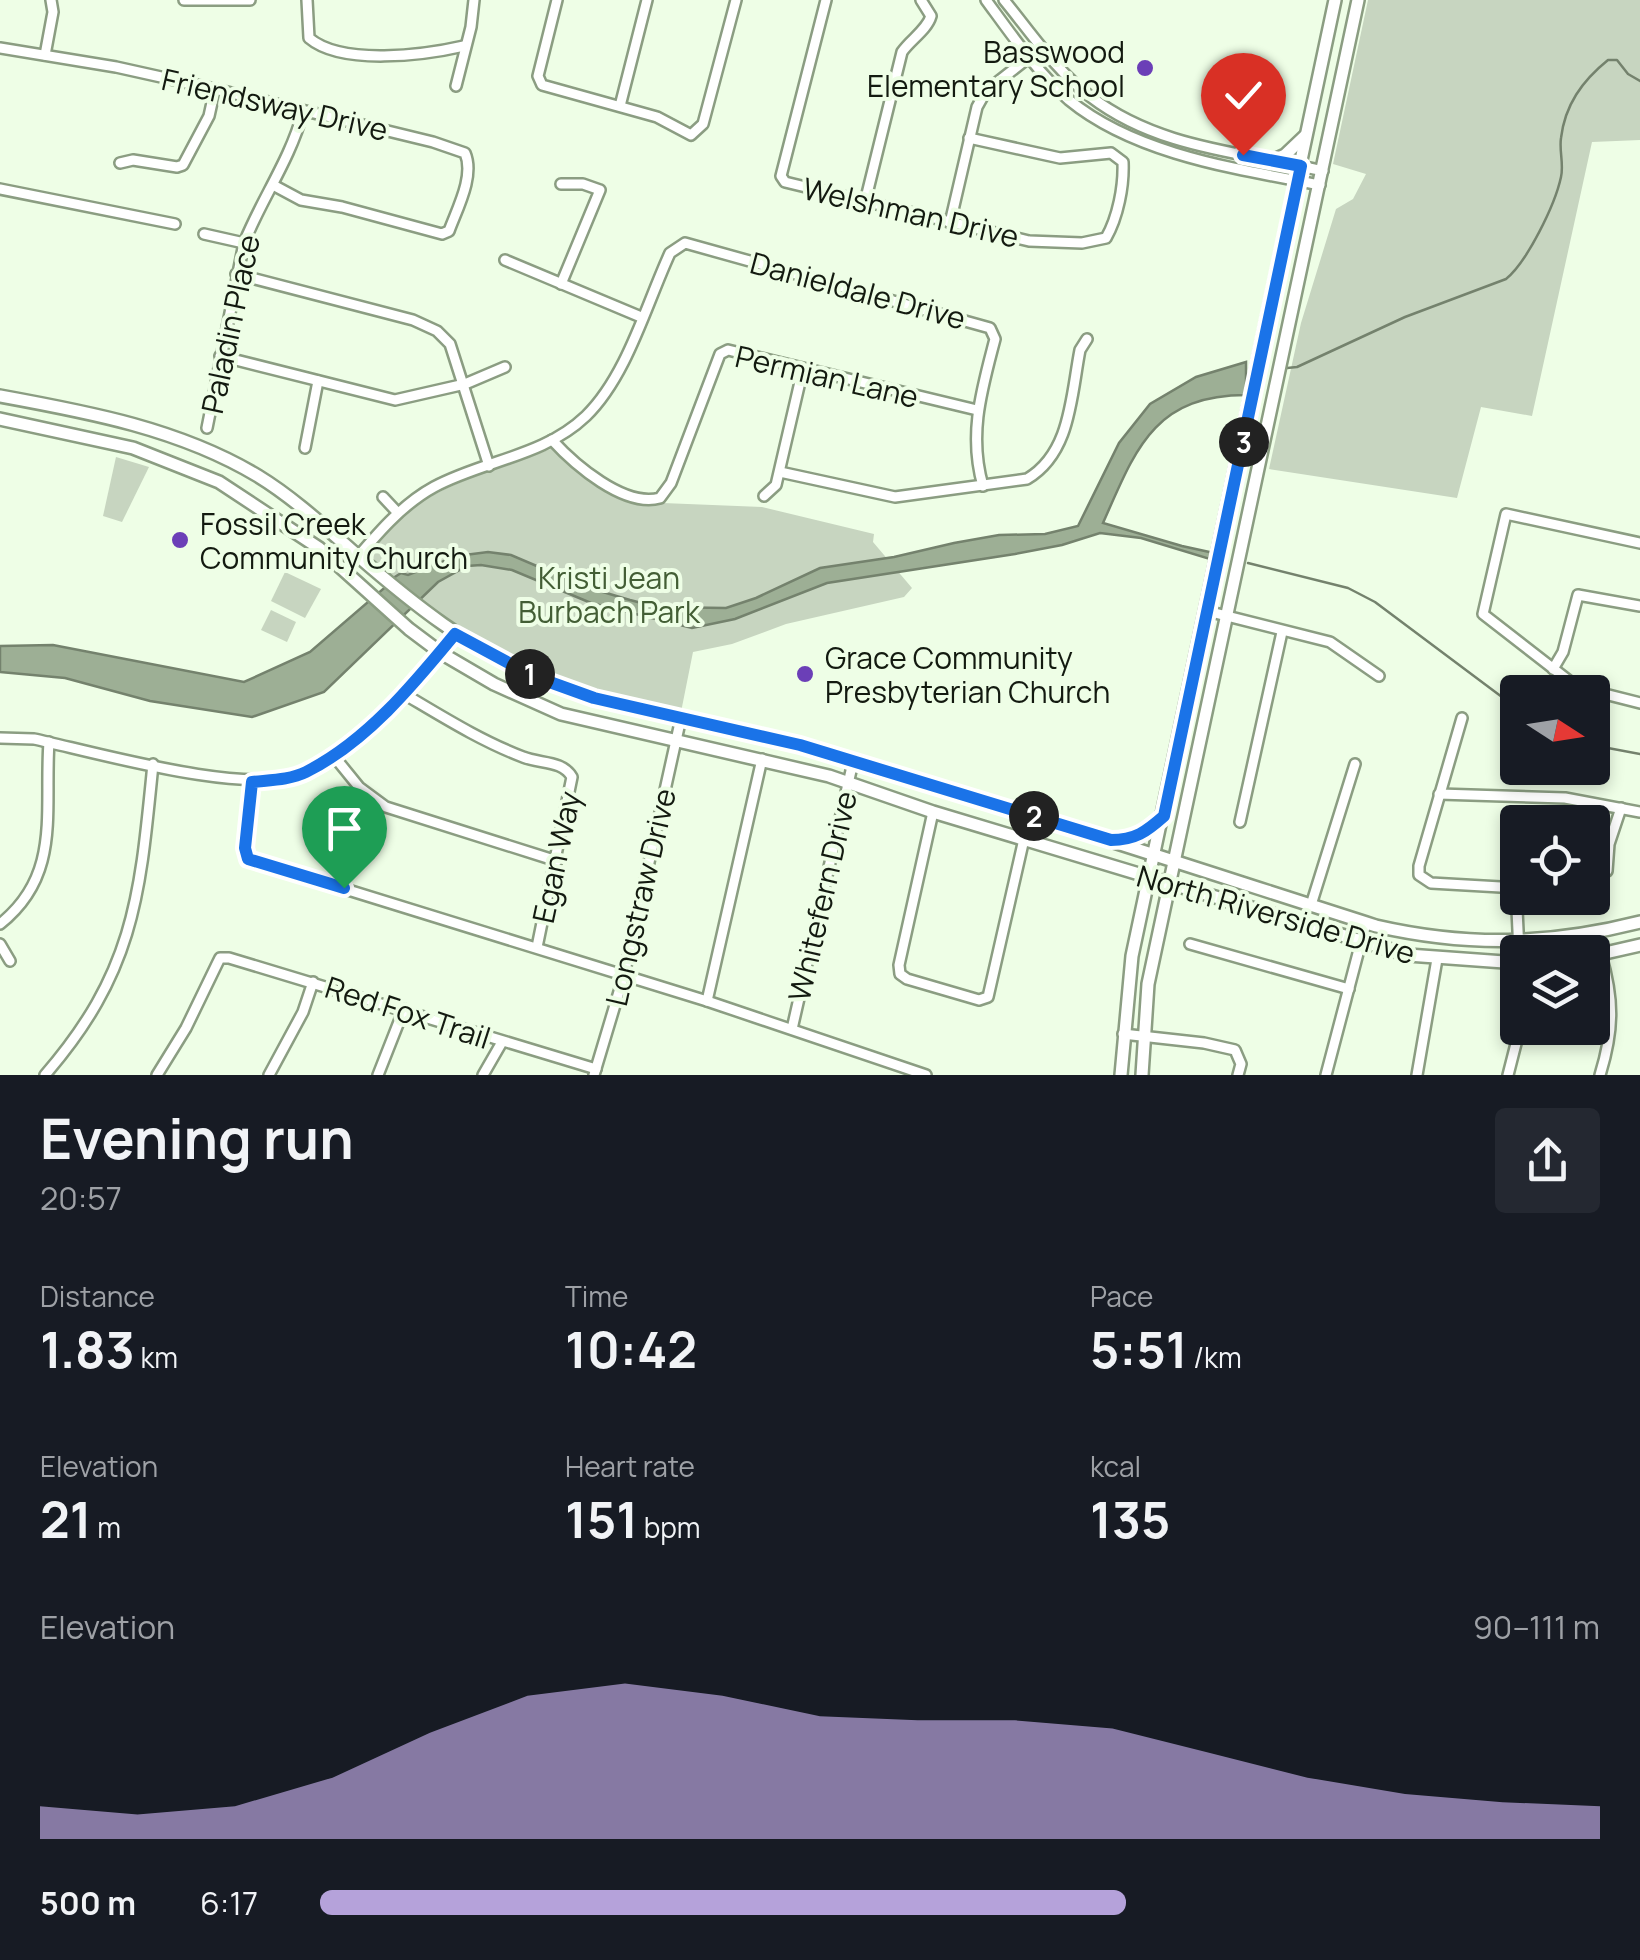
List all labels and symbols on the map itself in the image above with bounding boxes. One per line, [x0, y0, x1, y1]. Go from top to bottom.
place label: Basswood Elementary School [867, 31, 1125, 106]
pin [1201, 53, 1286, 156]
marker: Basswood Elementary School [1134, 57, 1156, 79]
street label: Friendsway Drive [158, 58, 392, 150]
street label: Welshman Drive [799, 167, 1023, 257]
street label: Paladin Place [191, 231, 269, 417]
street label: Danieldale Drive [746, 242, 970, 338]
street label: Permian Lane [732, 335, 922, 417]
pin: 3 [1219, 417, 1269, 467]
place label: Fossil Creek Community Church [200, 503, 468, 578]
marker: Fossil Creek Community Church [169, 529, 191, 551]
park label: Kristi Jean Burbach Park [518, 557, 701, 632]
place label: Grace Community Presbyterian Church [825, 637, 1110, 712]
pin: 1 [505, 649, 555, 699]
marker: Grace Community Presbyterian Church [794, 663, 816, 685]
north arrow [1500, 675, 1610, 785]
street label: Longstraw Drive [595, 784, 685, 1010]
pin [302, 786, 387, 889]
street label: Egan Way [522, 787, 590, 927]
street label: Whitefern Drive [778, 787, 866, 1005]
pin: 2 [1009, 791, 1059, 841]
street label: North Riverside Drive [1132, 855, 1420, 973]
street label: Red Fox Trail [320, 966, 496, 1058]

